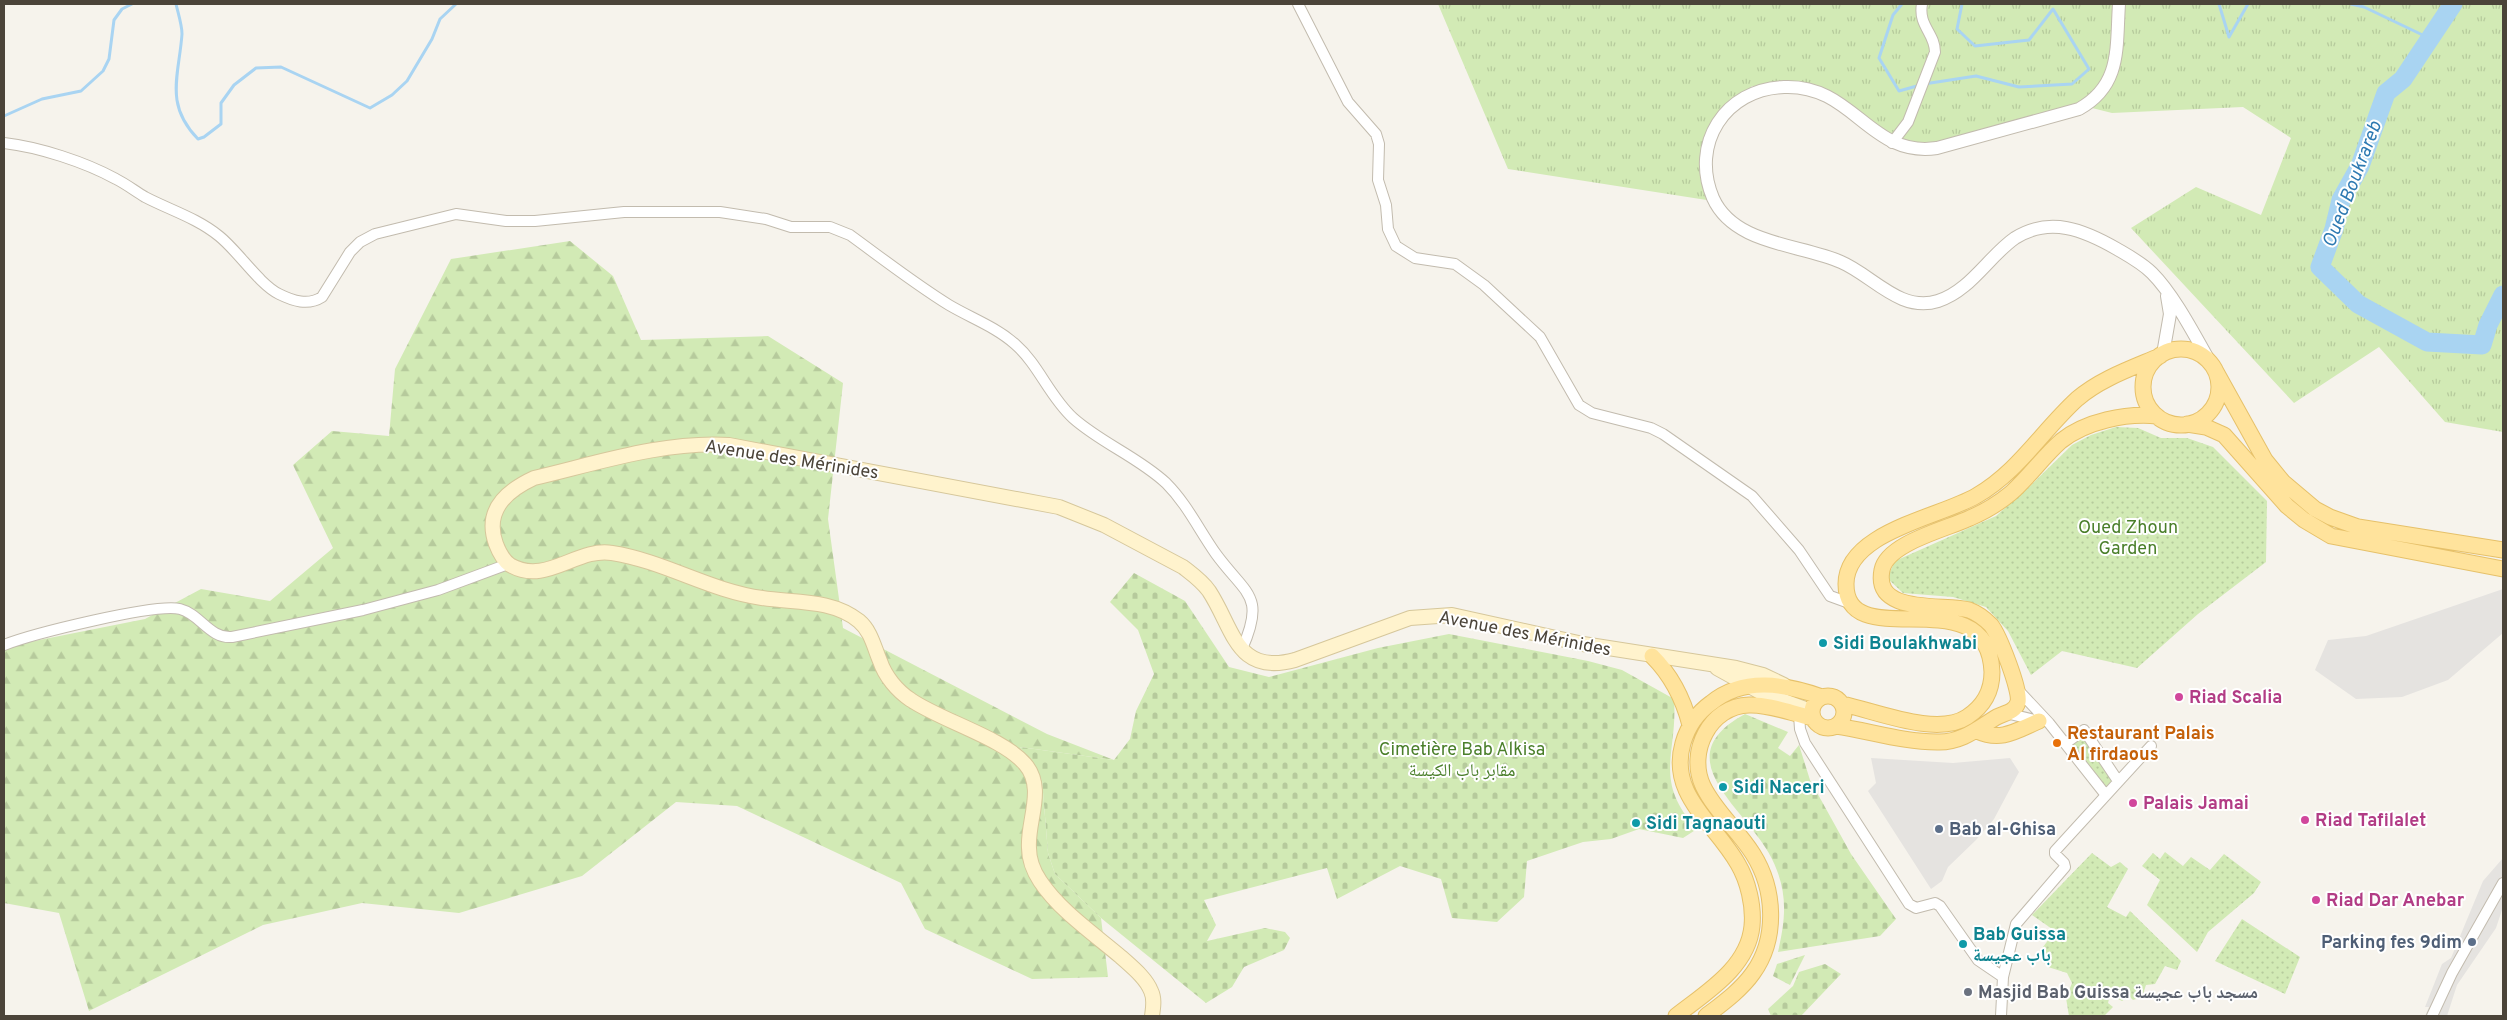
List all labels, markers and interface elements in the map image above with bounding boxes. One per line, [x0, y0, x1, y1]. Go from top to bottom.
water label: Oued Boukrareb [2318, 117, 2388, 251]
street label: Avenue des Mérinides [703, 435, 880, 486]
park label: Oued Zhoun Garden [2078, 517, 2178, 561]
street label: Avenue des Mérinides [1437, 606, 1613, 662]
place label: Sidi Boulakhwabi [1833, 633, 1977, 656]
marker: Sidi Boulakhwabi [1817, 637, 1829, 649]
place label: Riad Scalia [2189, 687, 2282, 710]
marker: Riad Scalia [2173, 691, 2185, 703]
place label: Restaurant Palais Al firdaous [2067, 723, 2215, 767]
marker: Restaurant Palais Al firdaous [2051, 737, 2063, 749]
park label: Cimetière Bab Alkisa مقابر باب الكيسة [1379, 739, 1545, 783]
place label: Sidi Naceri [1733, 777, 1824, 800]
marker: Sidi Naceri [1717, 781, 1729, 793]
place label: Palais Jamai [2143, 793, 2249, 816]
marker: Palais Jamai [2127, 797, 2139, 809]
place label: Riad Tafilalet [2315, 810, 2426, 833]
place label: Sidi Tagnaouti [1646, 813, 1766, 836]
marker: Riad Tafilalet [2299, 814, 2311, 826]
marker: Sidi Tagnaouti [1630, 817, 1642, 829]
place label: Bab al-Ghisa [1949, 819, 2056, 842]
marker: Bab al-Ghisa [1933, 823, 1945, 835]
place label: Riad Dar Anebar [2326, 890, 2465, 913]
marker: Riad Dar Anebar [2310, 894, 2322, 906]
place label: Bab Guissa باب عجيسة [1973, 924, 2066, 968]
place label: Parking fes 9dim [2321, 932, 2462, 955]
marker: Parking fes 9dim [2466, 936, 2478, 948]
marker: Bab Guissa باب عجيسة [1957, 938, 1969, 950]
place label: Masjid Bab Guissa مسجد باب عجيسة [1978, 982, 2258, 1005]
marker: Masjid Bab Guissa مسجد باب عجيسة [1962, 986, 1974, 998]

